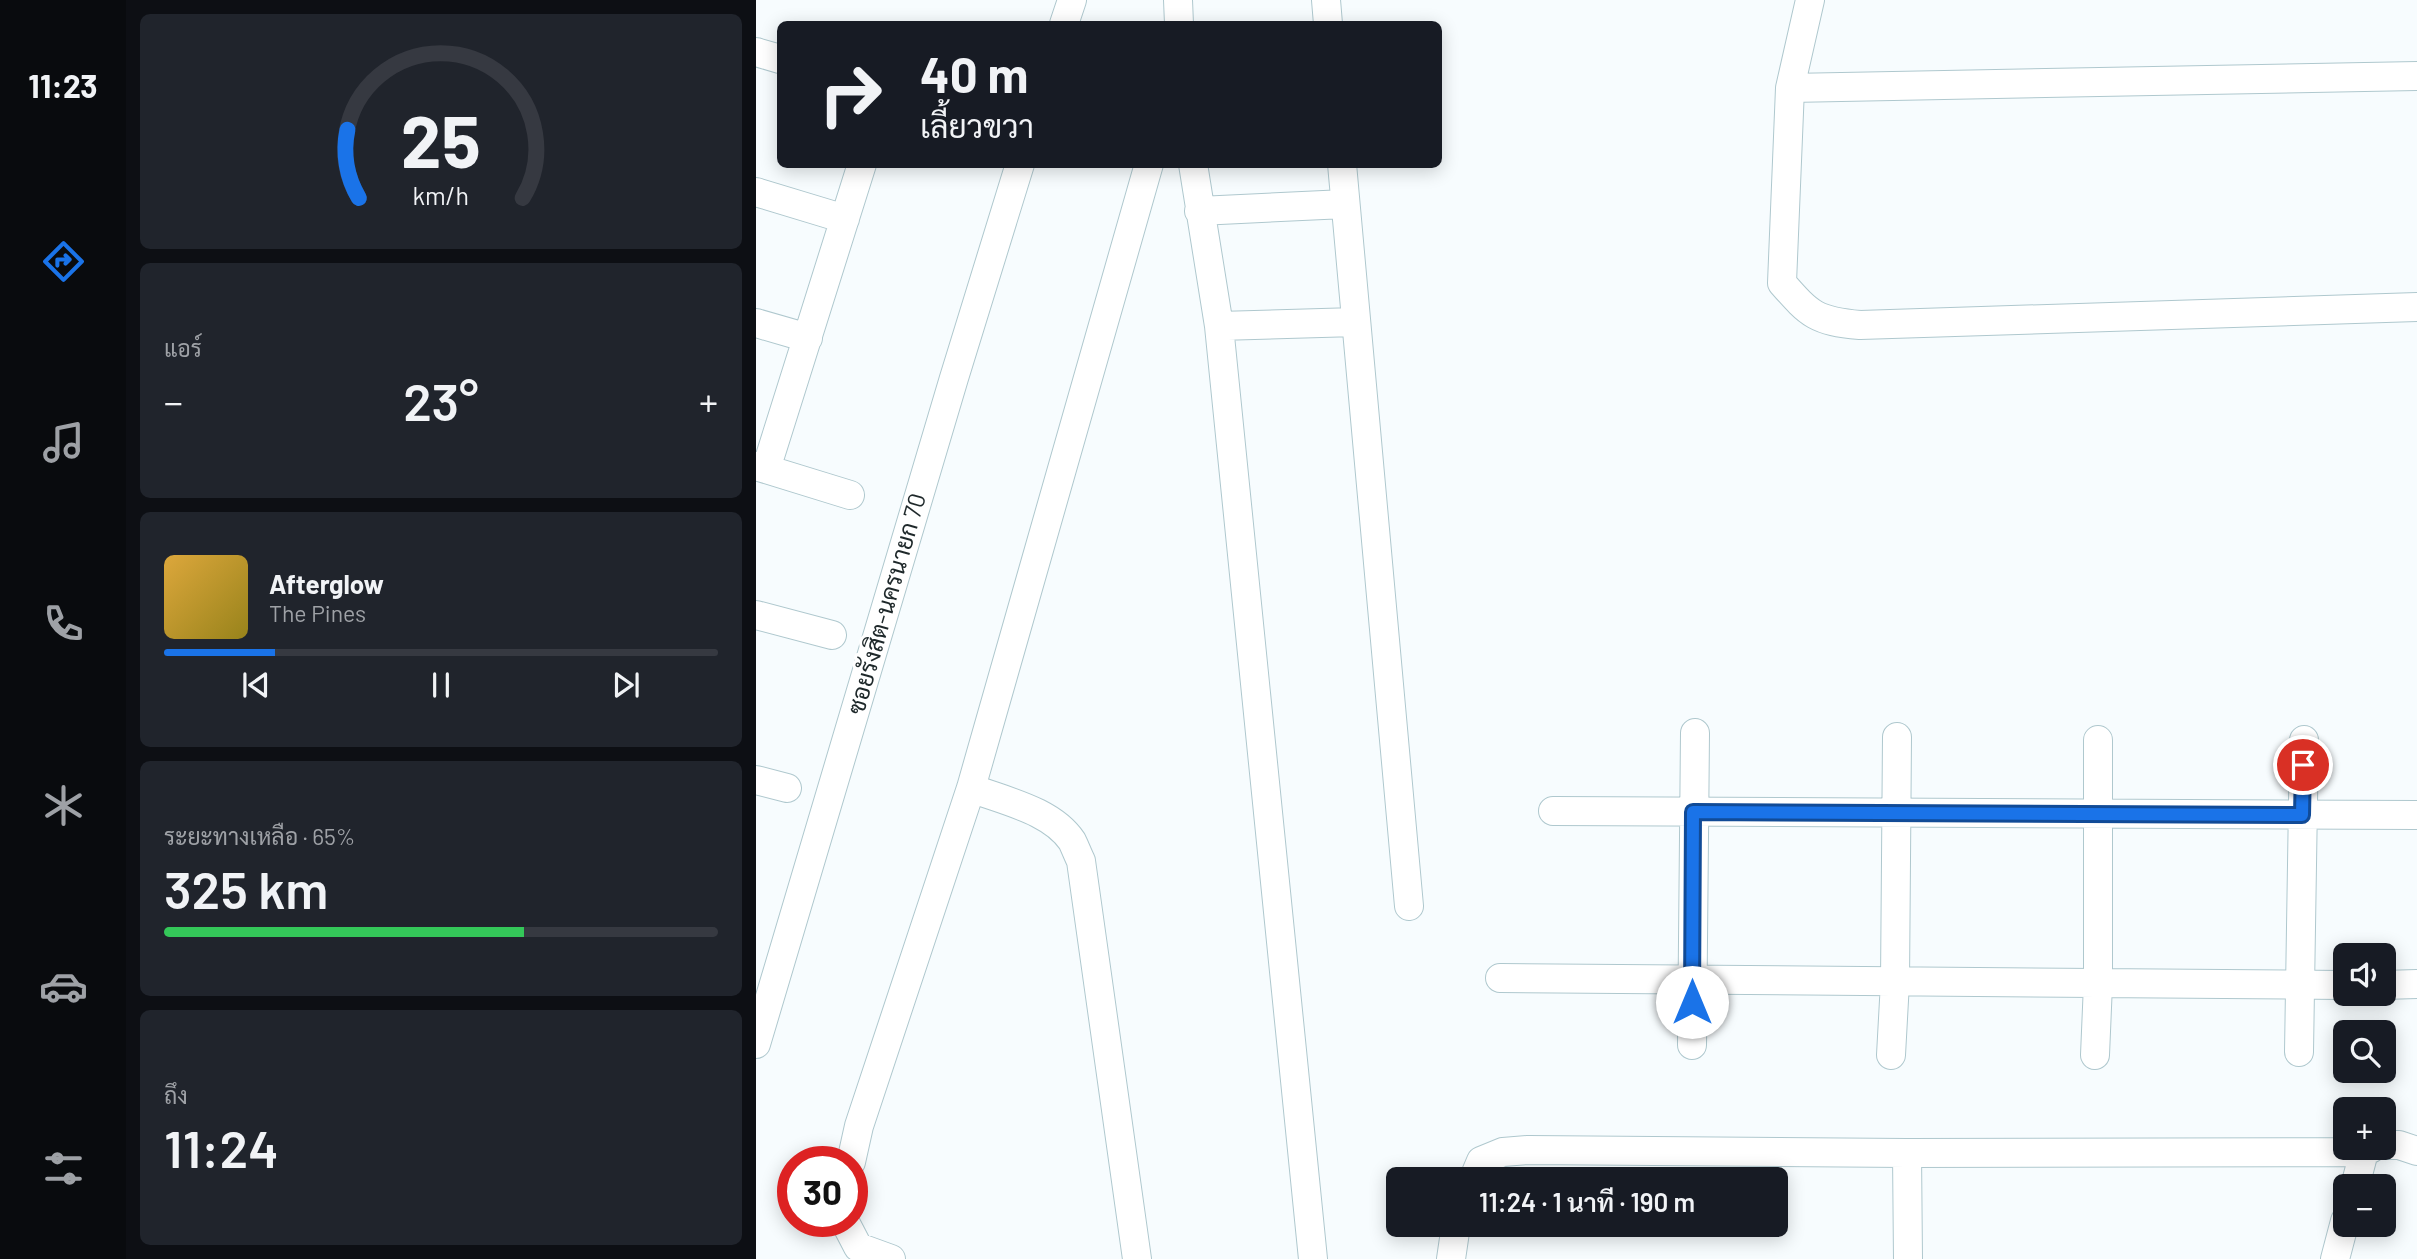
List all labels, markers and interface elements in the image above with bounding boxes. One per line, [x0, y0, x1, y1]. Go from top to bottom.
text: 40 m [920, 44, 1028, 103]
icon: right [805, 49, 896, 140]
text: 11:23 [28, 66, 98, 104]
text: 25 [401, 95, 481, 183]
text: เลี้ยวขวา [920, 106, 1034, 144]
text: km/h [413, 179, 469, 209]
icon: directions [39, 237, 88, 286]
text: แอร์ [164, 334, 202, 362]
text: 23° [403, 369, 479, 431]
text: − [164, 378, 183, 424]
text: + [699, 378, 718, 424]
icon: music [39, 418, 88, 467]
street label: ซอยรังสิต-นครนายก 70 [840, 490, 931, 717]
text: Afterglow [269, 568, 384, 599]
icon: phone [39, 599, 88, 648]
text: The Pines [269, 599, 366, 627]
icon: previous [237, 666, 275, 704]
icon: pause [422, 666, 460, 704]
icon: next [607, 666, 645, 704]
pin [2273, 735, 2333, 795]
icon: arrive [2284, 746, 2322, 784]
icon: climate [39, 781, 88, 830]
text: ระยะทางเหลือ · 65% [164, 822, 355, 850]
text: 325 km [164, 857, 328, 919]
map controls [2333, 943, 2396, 1237]
button: sound [2333, 943, 2396, 1006]
icon: car [39, 962, 88, 1011]
position arrow [1655, 965, 1729, 1039]
button: search [2333, 1020, 2396, 1083]
text: ถึง [164, 1081, 188, 1109]
button: + [2333, 1097, 2396, 1160]
text: 11:24 [164, 1116, 279, 1178]
icon: filters [39, 1144, 88, 1193]
speed limit sign: 30 [777, 1146, 868, 1237]
button: − [2333, 1174, 2396, 1237]
text: 11:24 · 1 นาที · 190 m [1479, 1186, 1695, 1217]

